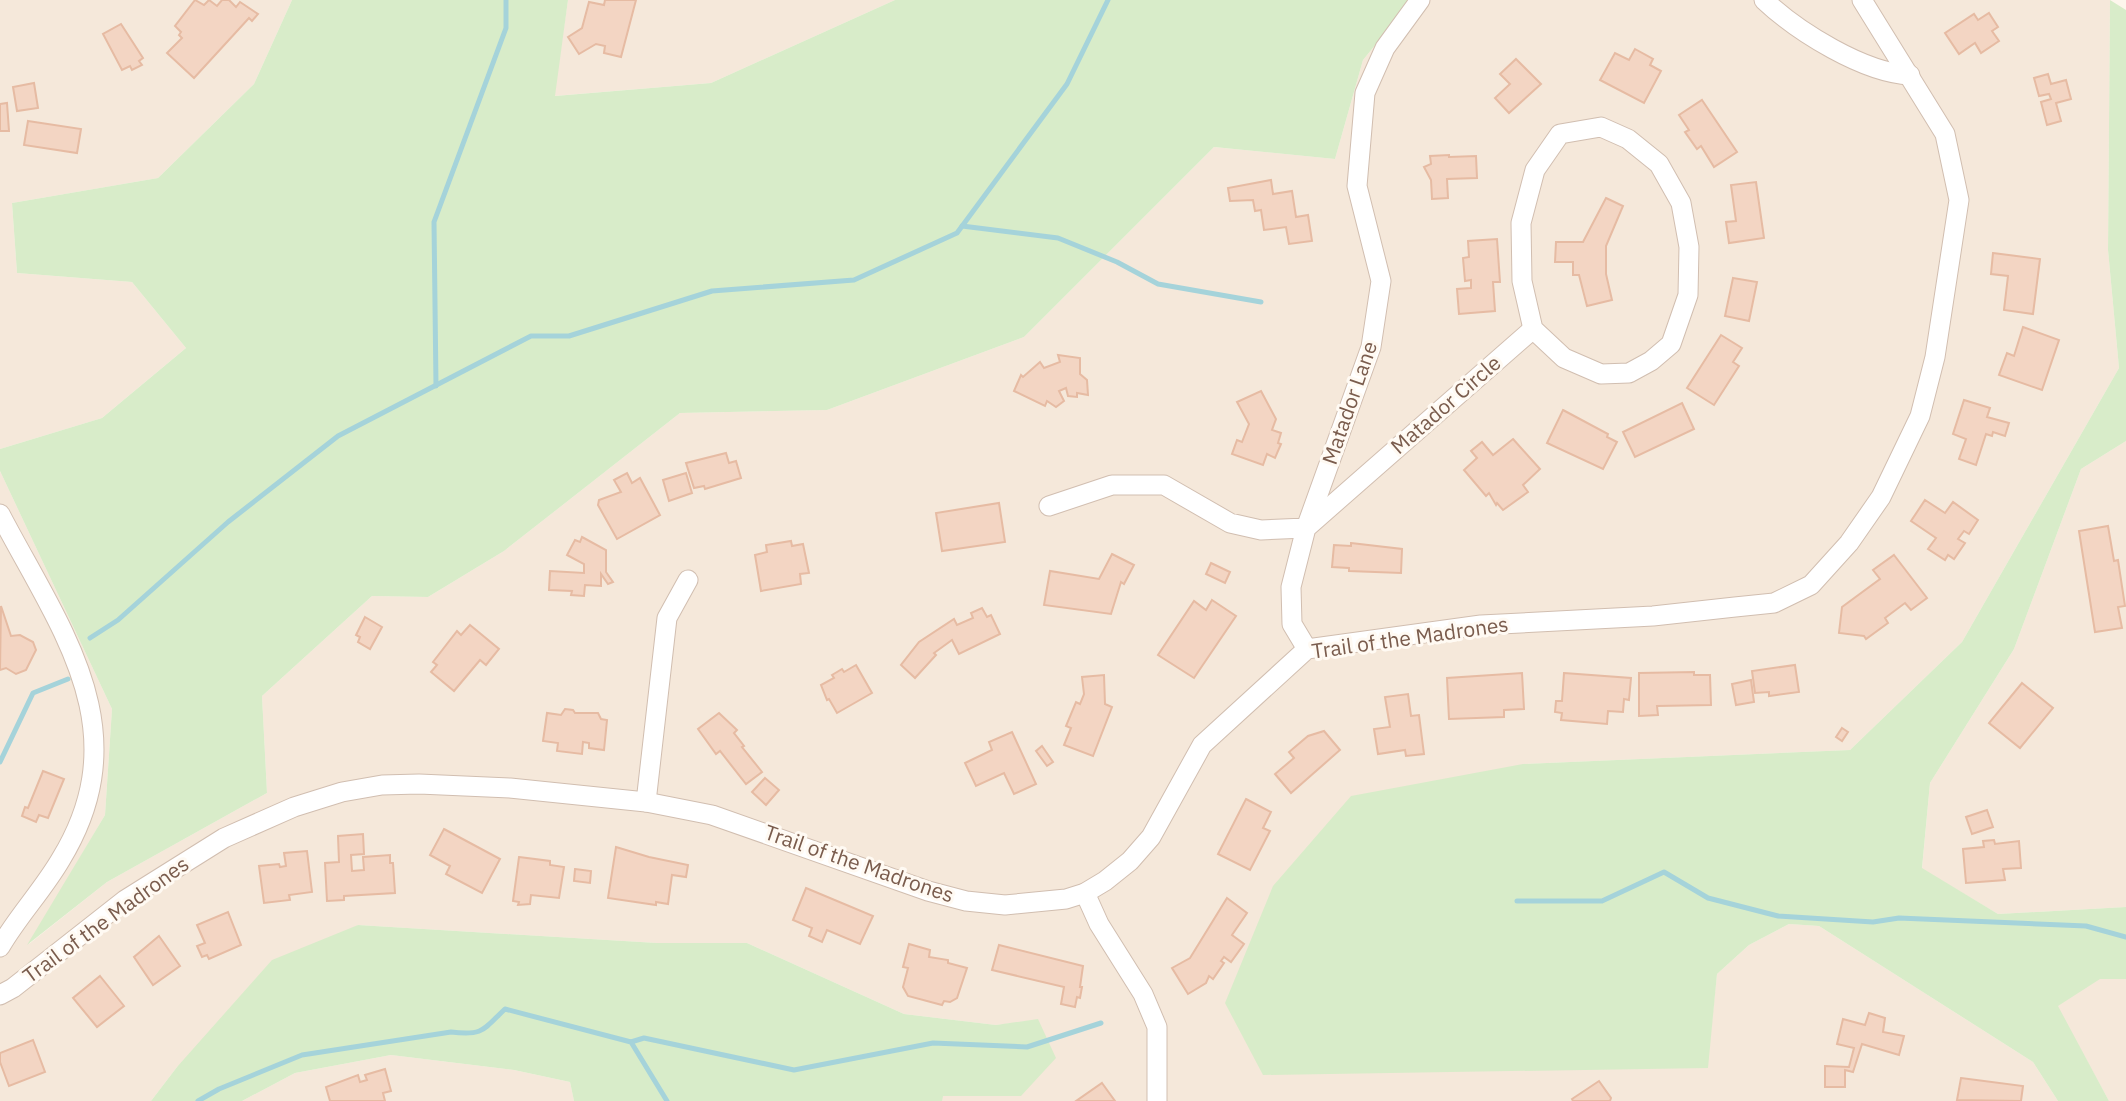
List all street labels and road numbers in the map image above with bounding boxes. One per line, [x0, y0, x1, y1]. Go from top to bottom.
street label: Matador Lane [1315, 337, 1383, 468]
street label: Matador Circle [1384, 349, 1506, 460]
street label: Trail of the Madrones [1310, 609, 1510, 665]
street label: Trail of the Madrones [761, 818, 958, 909]
street label: Trail of the Madrones [17, 850, 194, 989]

